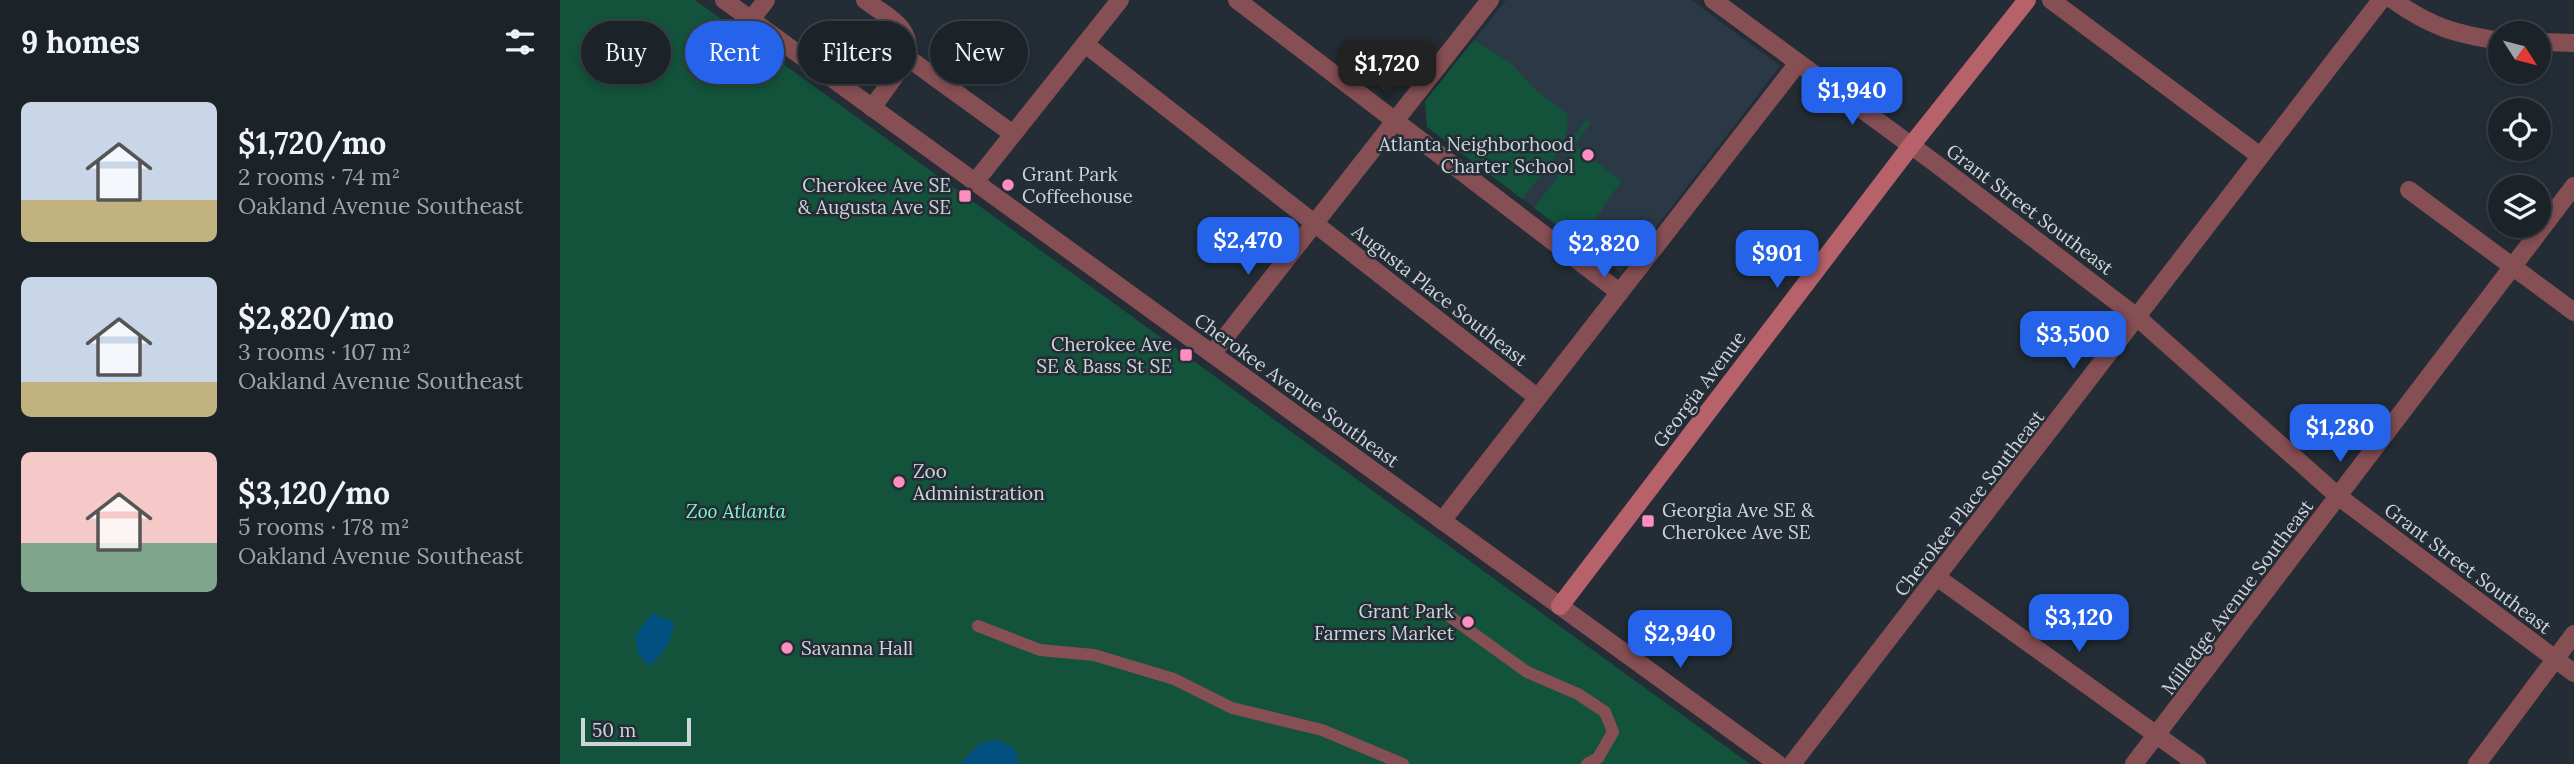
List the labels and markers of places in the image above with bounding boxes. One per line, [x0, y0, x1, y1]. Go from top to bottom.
pin: $1,720 [1330, 41, 1444, 100]
pin: $1,940 [1795, 68, 1909, 127]
place label: Atlanta Neighborhood Charter School [1378, 132, 1574, 178]
marker: Atlanta Neighborhood Charter School [1580, 147, 1596, 163]
place label: Grant Park Coffeehouse [1022, 162, 1133, 208]
place label: Cherokee Ave SE & Augusta Ave SE [798, 173, 951, 219]
marker: Grant Park Coffeehouse [1000, 177, 1016, 193]
marker: Cherokee Ave SE & Augusta Ave SE [957, 188, 973, 204]
pin: $2,470 [1191, 218, 1305, 277]
pin: $2,820 [1547, 220, 1661, 280]
pin: $901 [1736, 230, 1818, 290]
pin: $3,500 [2016, 312, 2130, 371]
place label: Cherokee Ave SE & Bass St SE [1036, 332, 1172, 378]
marker: Cherokee Ave SE & Bass St SE [1178, 347, 1194, 363]
pin: $1,280 [2283, 405, 2397, 464]
place label: Zoo Administration [912, 459, 1045, 505]
marker: Zoo Administration [891, 474, 907, 490]
place label: Georgia Ave SE & Cherokee Ave SE [1662, 498, 1815, 544]
marker: Georgia Ave SE & Cherokee Ave SE [1640, 513, 1656, 529]
pin: $3,120 [2022, 594, 2136, 654]
place label: Grant Park Farmers Market [1314, 599, 1455, 645]
pin: $2,940 [1623, 610, 1737, 670]
marker: Grant Park Farmers Market [1460, 614, 1476, 630]
place label: Savanna Hall [801, 636, 913, 660]
marker: Savanna Hall [779, 640, 795, 656]

